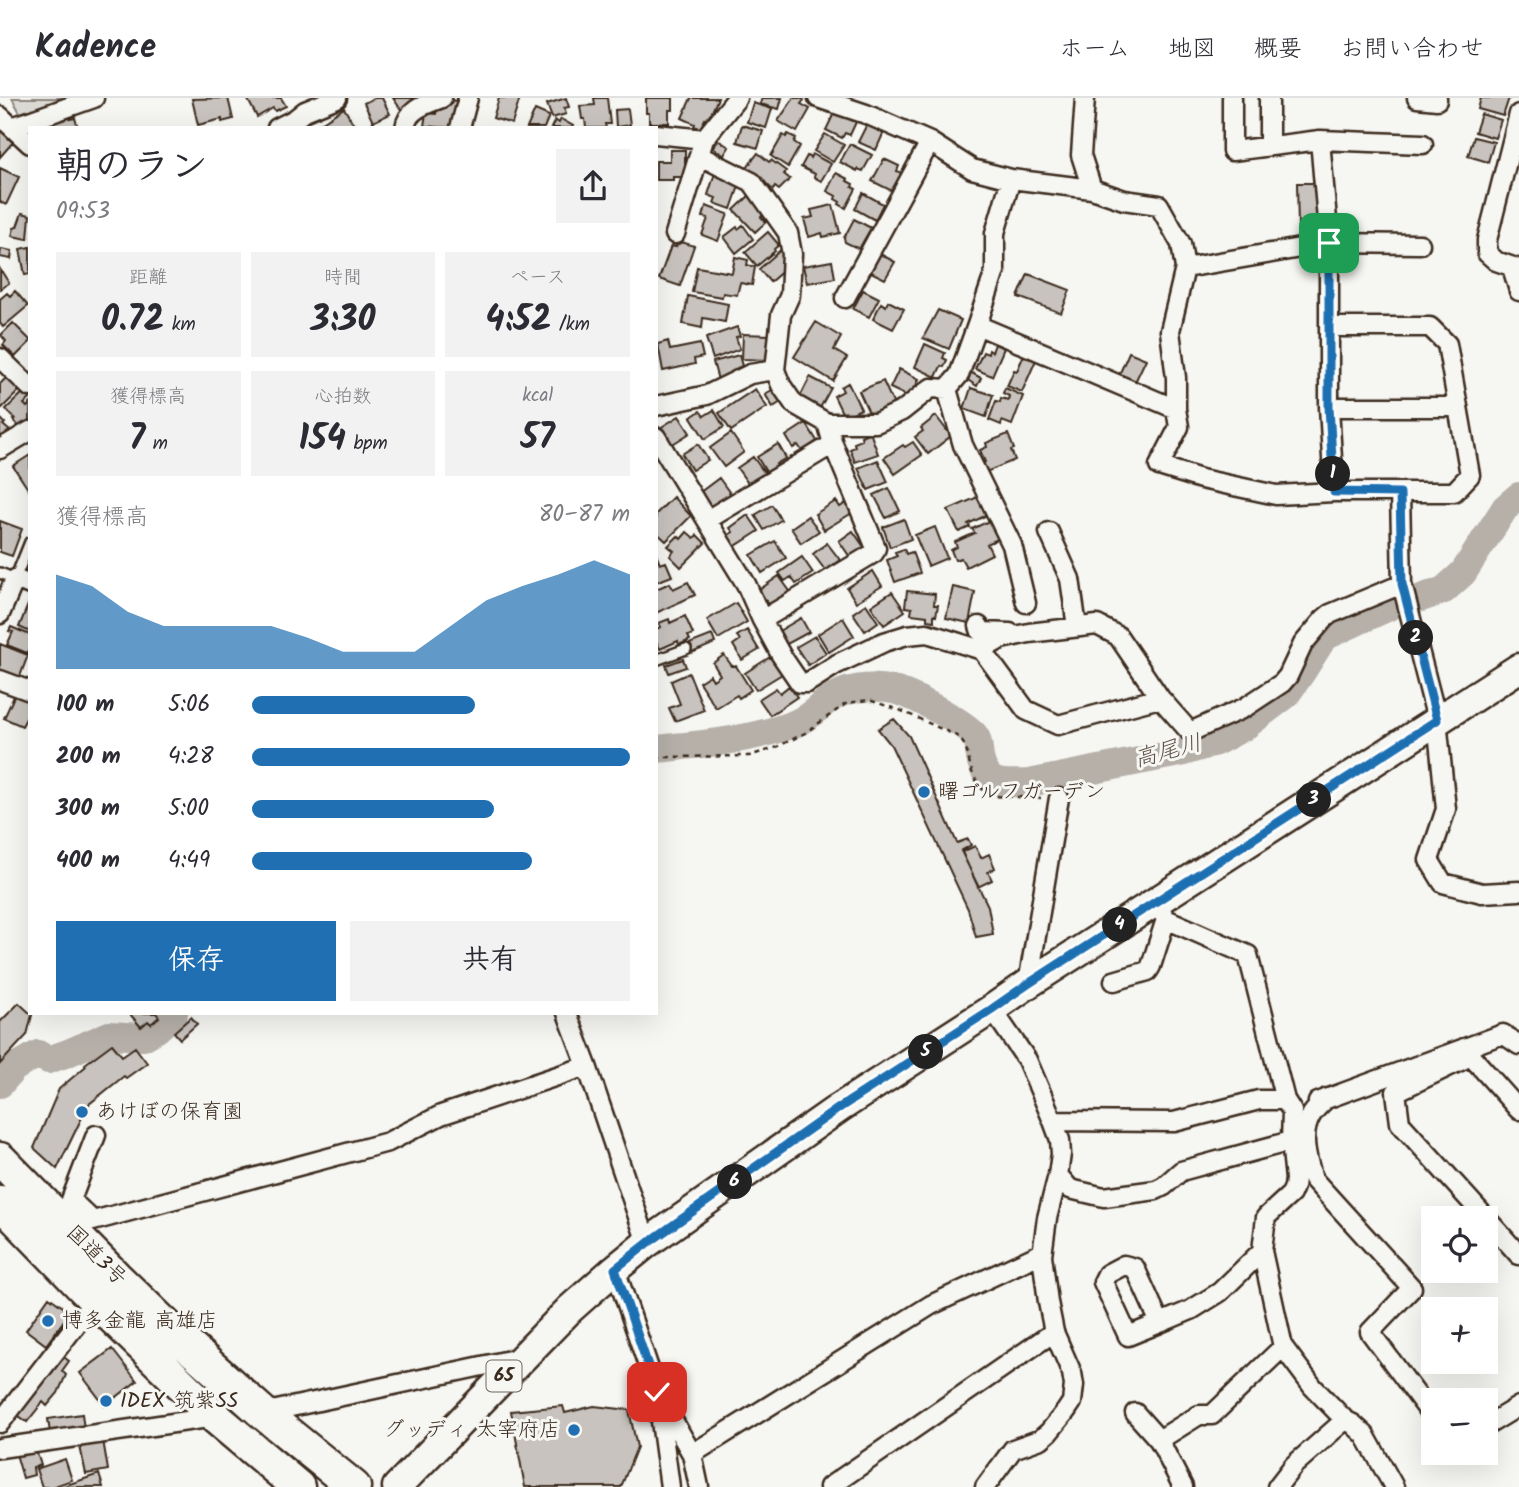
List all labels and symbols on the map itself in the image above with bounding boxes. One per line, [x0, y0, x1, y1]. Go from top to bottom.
pin [1299, 213, 1359, 273]
pin: 1 [1316, 456, 1350, 492]
pin: 2 [1398, 620, 1434, 656]
water label: 高尾川 [1130, 726, 1206, 778]
place label: 曙ゴルフガーデン [938, 776, 1105, 809]
pin: 3 [1296, 782, 1332, 818]
marker: 曙ゴルフガーデン [916, 784, 932, 800]
pin: 4 [1102, 908, 1138, 942]
pin: 5 [908, 1034, 944, 1070]
place label: あけぼの保育園 [96, 1096, 243, 1129]
marker: あけぼの保育園 [74, 1104, 90, 1120]
pin: 6 [718, 1164, 752, 1200]
street label: 国道3号 [58, 1218, 134, 1294]
place label: 博多金龍 高雄店 [62, 1305, 217, 1338]
marker: 博多金龍 高雄店 [40, 1313, 56, 1329]
road number: 65 [486, 1360, 522, 1392]
pin [627, 1362, 687, 1422]
place label: IDEX 筑紫SS [120, 1385, 238, 1418]
marker: IDEX 筑紫SS [98, 1393, 114, 1409]
place label: グッディ 太宰府店 [384, 1414, 560, 1447]
marker: グッディ 太宰府店 [566, 1422, 582, 1438]

